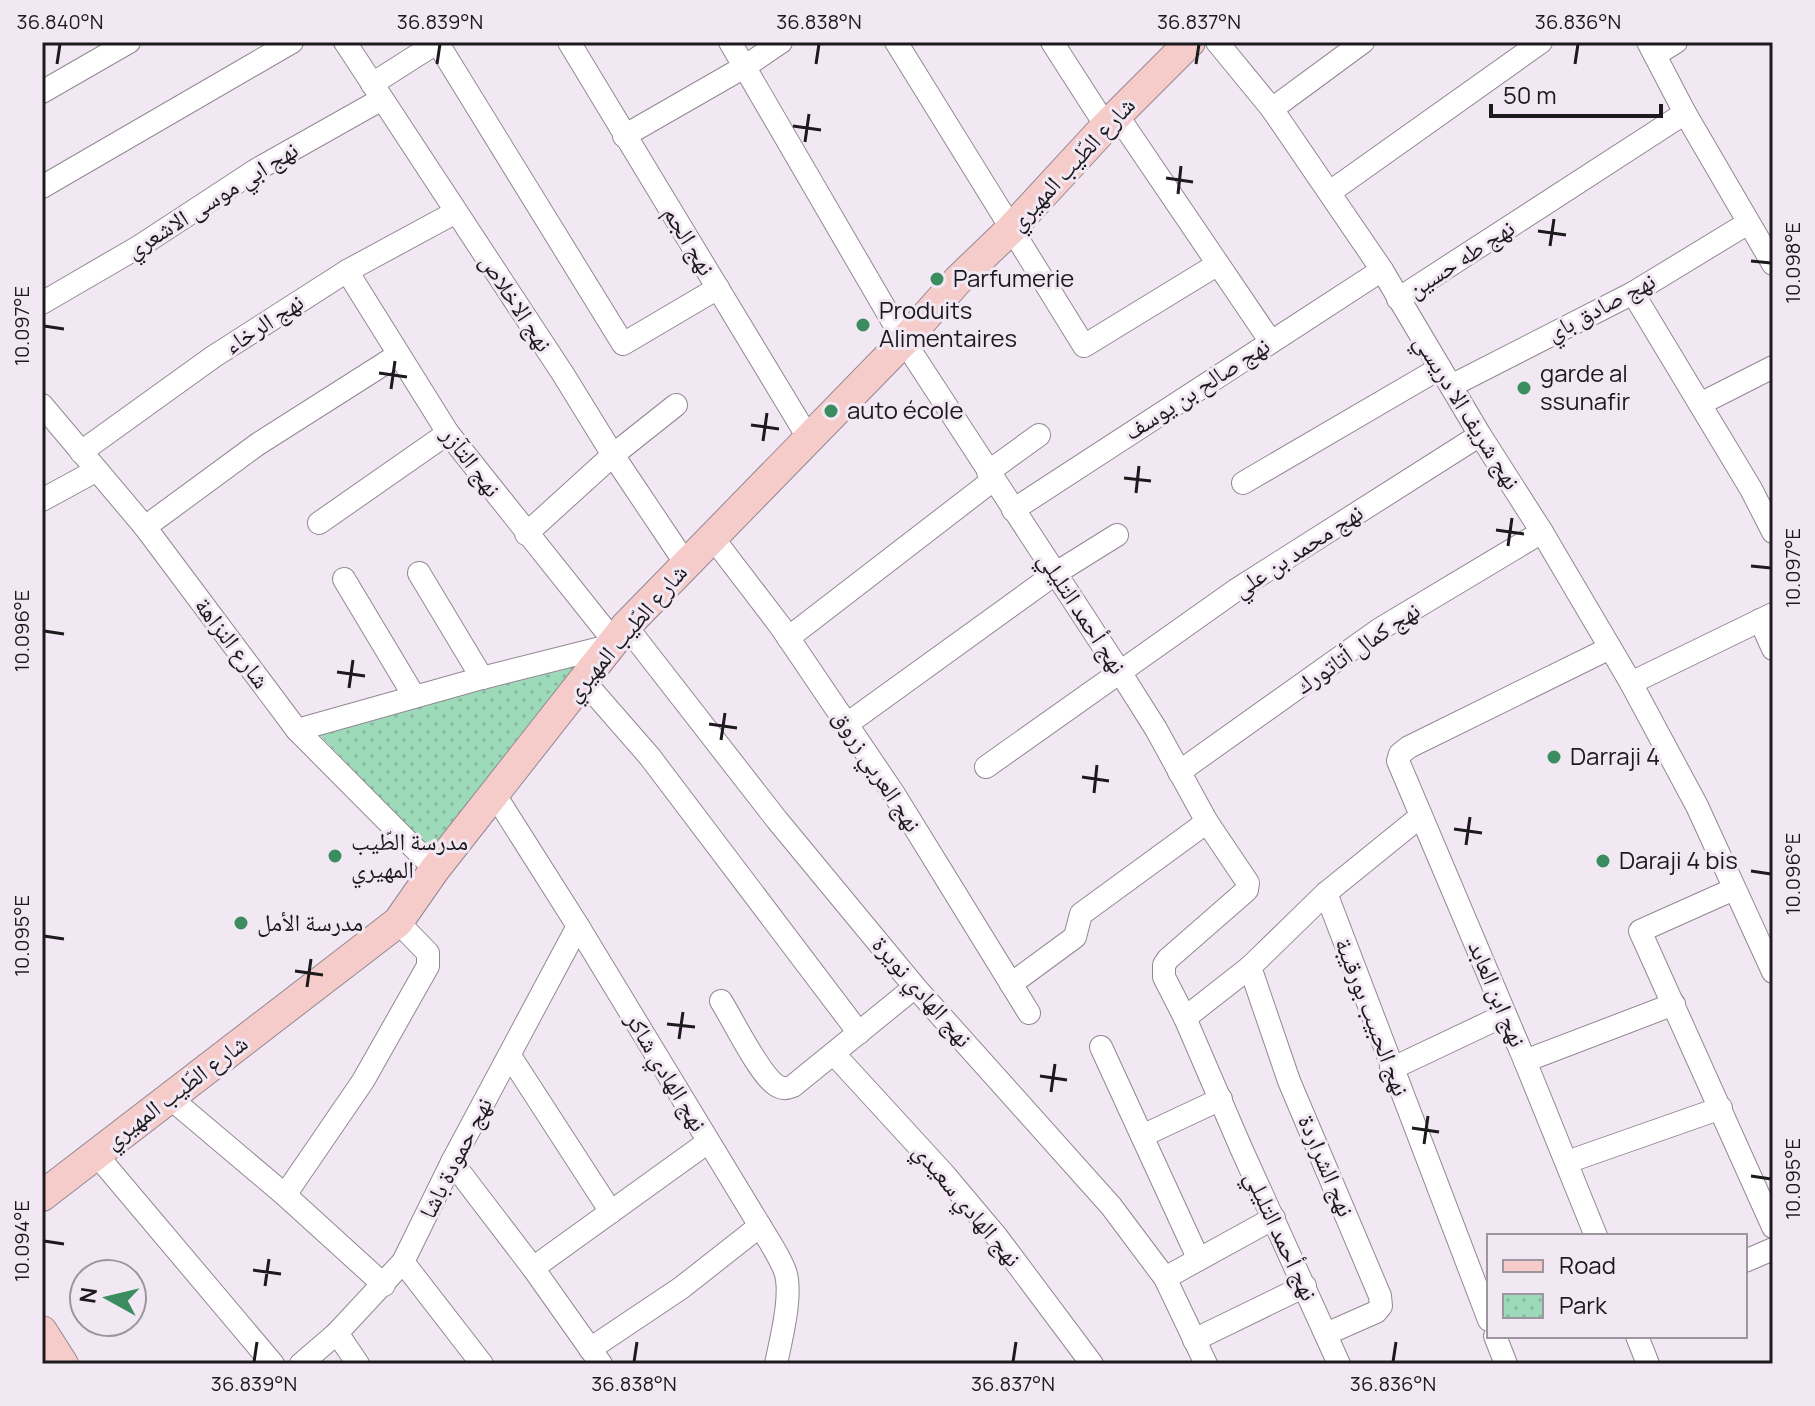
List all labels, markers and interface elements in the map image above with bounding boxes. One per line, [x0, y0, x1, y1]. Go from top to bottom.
text: 36.840°N [17, 8, 103, 35]
text: 36.839°N [397, 8, 483, 35]
text: 36.838°N [776, 8, 862, 35]
text: 36.837°N [1157, 8, 1241, 35]
text: 36.836°N [1535, 8, 1621, 35]
scale bar [1491, 68, 1661, 118]
text: 50 m [1503, 78, 1557, 111]
street label: شارع الطّيب المهيري [1000, 89, 1145, 240]
street label: نهج ابي موسى الاشعري [119, 132, 306, 269]
street label: نهج الجم [656, 199, 724, 282]
street label: نهج طه حسين [1400, 211, 1520, 305]
text: 10.098°E [1779, 222, 1806, 304]
street label: نهج الاخلاص [473, 247, 561, 358]
place label: Parfumerie [953, 261, 1074, 294]
street label: نهج صادق باي [1540, 263, 1663, 352]
marker: Parfumerie [928, 270, 946, 288]
street label: نهج الرخاء [217, 285, 309, 361]
text: 10.097°E [8, 286, 35, 366]
place label: Produits Alimentaires [879, 293, 1017, 354]
marker: Produits Alimentaires [854, 316, 872, 334]
street label: نهج شريف الا دريسي [1404, 327, 1529, 497]
street label: نهج صالح بن يوسف [1117, 328, 1275, 447]
place label: garde al ssunafir [1540, 356, 1631, 417]
marker: garde al ssunafir [1515, 379, 1533, 397]
place label: auto école [847, 393, 964, 426]
marker: auto école [822, 402, 840, 420]
street label: نهج التآزر [434, 418, 510, 503]
street label: نهج محمد بن علي [1226, 495, 1371, 608]
text: 10.097°E [1779, 528, 1806, 608]
street label: نهج أحمد التليلي [1028, 545, 1135, 682]
street label: شارع الطّيب المهيري [556, 556, 697, 711]
text: 10.096°E [8, 590, 35, 672]
street label: شارع النزاهة [188, 590, 278, 695]
street label: نهج كمال أتاتورك [1288, 593, 1426, 701]
street label: نهج العربي زروق [823, 702, 930, 840]
place label: Darraji 4 [1570, 739, 1660, 772]
marker: Darraji 4 [1545, 748, 1563, 766]
place label: مدرسة الطّيب المهيري [351, 824, 468, 889]
text: 10.096°E [1779, 833, 1806, 915]
place label: Daraji 4 bis [1619, 843, 1738, 876]
marker: مدرسة الطّيب المهيري [326, 847, 344, 865]
marker: Daraji 4 bis [1594, 852, 1612, 870]
text: 10.095°E [8, 895, 35, 977]
place label: مدرسة الأمل [257, 905, 363, 938]
marker: مدرسة الأمل [232, 914, 250, 932]
street label: نهج الهادي نويرة [862, 928, 981, 1056]
street label: نهج الحبيب بورقيبة [1328, 933, 1419, 1100]
street label: نهج ابن العابد [1461, 935, 1536, 1052]
street label: نهج الهادي شاكر [615, 1005, 716, 1139]
street label: شارع الطّيب المهيري [96, 1026, 256, 1159]
street label: نهج حمودة باشا [410, 1091, 499, 1224]
street label: نهج الشراردة [1291, 1109, 1364, 1221]
street label: نهج الهادي سعيدي [903, 1135, 1030, 1276]
text: 10.095°E [1779, 1138, 1806, 1220]
street label: نهج أحمد التليلي [1234, 1165, 1327, 1307]
text: 10.094°E [8, 1200, 35, 1282]
legend [1487, 1234, 1747, 1338]
text: Road [1559, 1248, 1616, 1281]
north arrow [68, 1258, 148, 1338]
text: N [72, 1285, 104, 1305]
text: Park [1559, 1288, 1608, 1321]
text: 36.839°N [211, 1370, 297, 1397]
text: 36.838°N [591, 1370, 677, 1397]
text: 36.837°N [971, 1370, 1055, 1397]
text: 36.836°N [1350, 1370, 1436, 1397]

